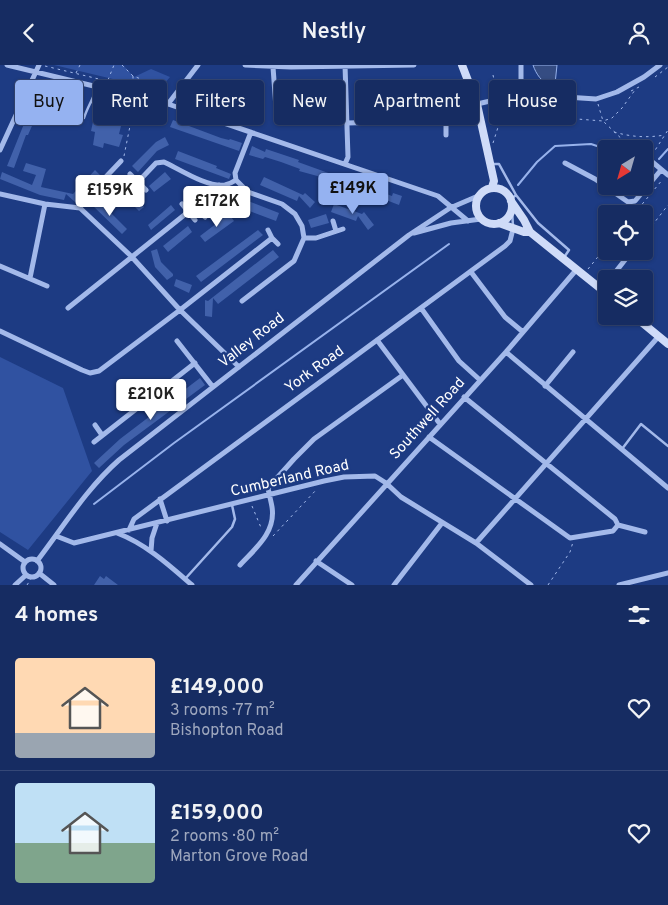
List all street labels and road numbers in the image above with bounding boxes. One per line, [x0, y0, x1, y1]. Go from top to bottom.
street label: Valley Road [215, 309, 289, 373]
street label: York Road [282, 342, 348, 398]
street label: Southwell Road [386, 374, 470, 464]
street label: Cumberland Road [229, 456, 351, 502]

